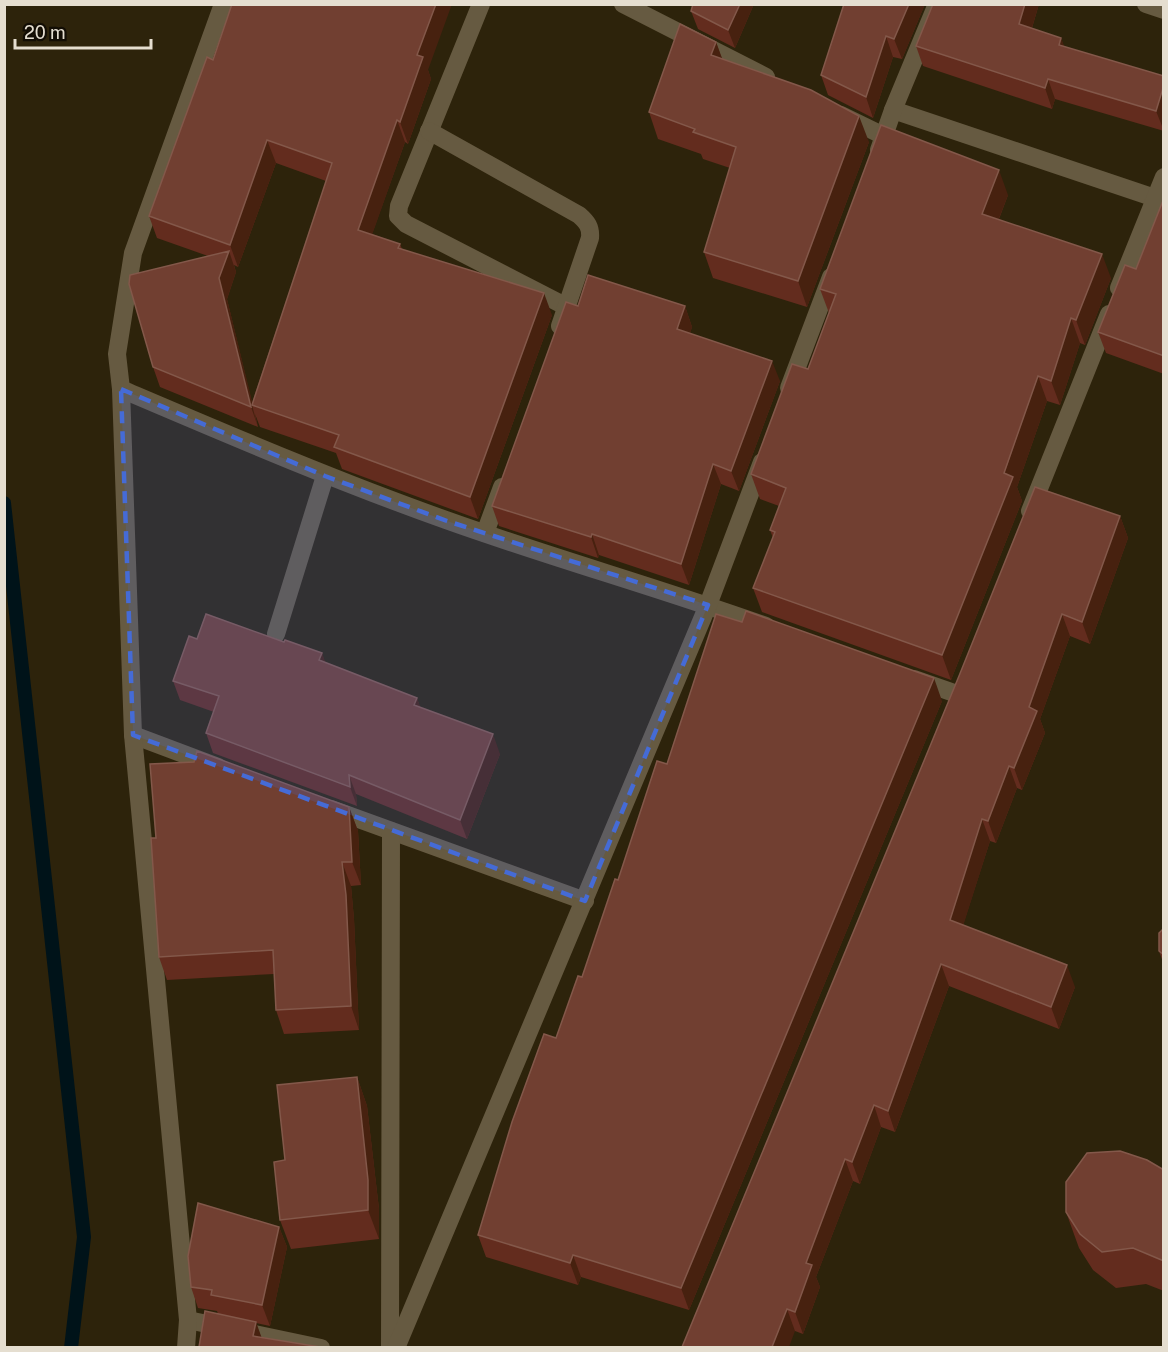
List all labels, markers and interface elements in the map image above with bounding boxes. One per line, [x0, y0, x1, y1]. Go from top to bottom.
scale bar [15, 12, 152, 50]
text: 20 m [24, 22, 66, 43]

